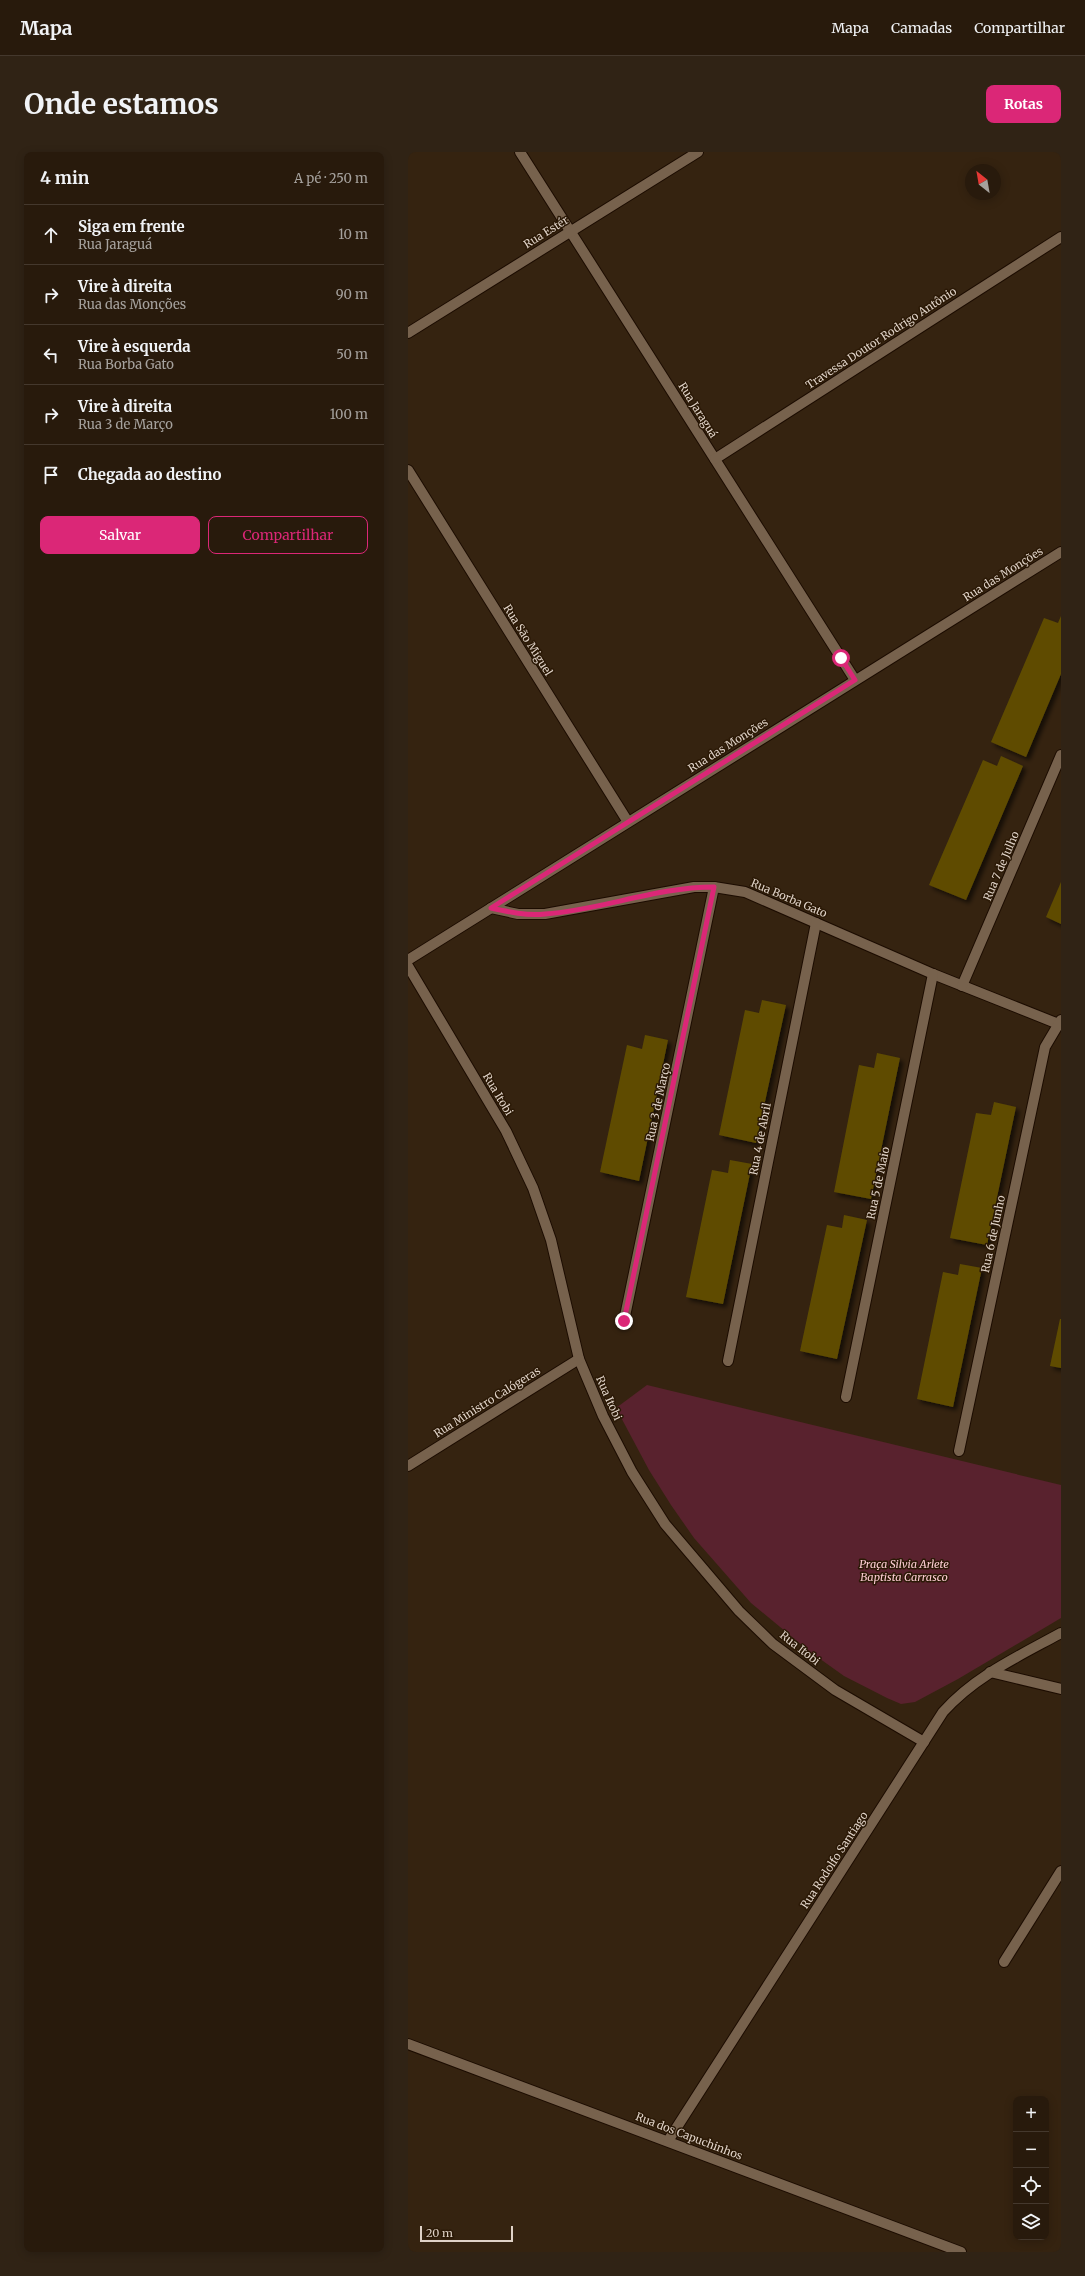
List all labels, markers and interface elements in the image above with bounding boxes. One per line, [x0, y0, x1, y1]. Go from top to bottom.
text: Mapa [20, 16, 72, 40]
text: Mapa [831, 19, 869, 37]
text: Camadas [891, 19, 952, 37]
text: Compartilhar [974, 19, 1065, 37]
button: Rotas [986, 85, 1061, 123]
text: Onde estamos [24, 86, 219, 122]
north arrow [965, 164, 1001, 200]
text: 4 min [40, 167, 89, 189]
text: A pé · 250 m [294, 170, 368, 187]
street label: Rua Estér [521, 213, 571, 251]
text: Siga em frente [78, 217, 185, 236]
icon: ahead [40, 224, 62, 246]
text: 10 m [338, 226, 368, 243]
text: Rua Jaraguá [78, 236, 152, 253]
text: Vire à direita [78, 277, 172, 296]
icon: right [40, 284, 62, 306]
street label: Travessa Doutor Rodrigo Antônio [803, 284, 959, 392]
text: 90 m [336, 286, 368, 303]
text: Rua das Monções [78, 296, 186, 313]
text: Vire à esquerda [78, 337, 191, 356]
icon: left [40, 344, 62, 366]
text: 50 m [336, 346, 368, 363]
text: Rua Borba Gato [78, 356, 174, 373]
street label: Rua Jaraguá [675, 380, 721, 440]
text: Vire à direita [78, 397, 172, 416]
icon: right [40, 404, 62, 426]
text: 100 m [330, 406, 368, 423]
text: Rua 3 de Março [78, 416, 173, 433]
icon: arrive [40, 464, 62, 486]
text: Chegada ao destino [78, 465, 221, 484]
button: Salvar [40, 516, 200, 554]
button: Compartilhar [208, 516, 368, 554]
street label: Rua das Monções [960, 544, 1046, 604]
street label: Rua São Miguel [500, 602, 556, 679]
route start [832, 649, 850, 667]
street label: Rua das Monções [685, 715, 771, 775]
street label: Rua 7 de Julho [980, 828, 1022, 903]
street label: Rua Borba Gato [749, 876, 830, 921]
street label: Rua 3 de Março [643, 1061, 673, 1143]
street label: Rua Itobi [480, 1070, 516, 1118]
street label: Rua 4 de Abril [746, 1101, 774, 1176]
street label: Rua 5 de Maio [863, 1145, 893, 1221]
street label: Rua 6 de Junho [978, 1193, 1008, 1274]
route end [615, 1312, 633, 1330]
street label: Rua Ministro Calógeras [431, 1363, 543, 1441]
street label: Rua Itobi [593, 1374, 625, 1423]
park label: Praça Silvia Arlete Baptista Carrasco [859, 1557, 949, 1584]
street label: Rua Itobi [777, 1628, 823, 1668]
street label: Rua Rodolfo Santiago [797, 1808, 871, 1911]
map controls [1013, 2096, 1049, 2240]
button: + [1013, 2096, 1049, 2132]
street label: Rua dos Capuchinhos [634, 2109, 744, 2163]
button: − [1013, 2132, 1049, 2168]
button: locate [1013, 2168, 1049, 2204]
button: layers [1013, 2204, 1049, 2240]
scale bar [420, 2224, 513, 2243]
text: 20 m [426, 2226, 453, 2240]

